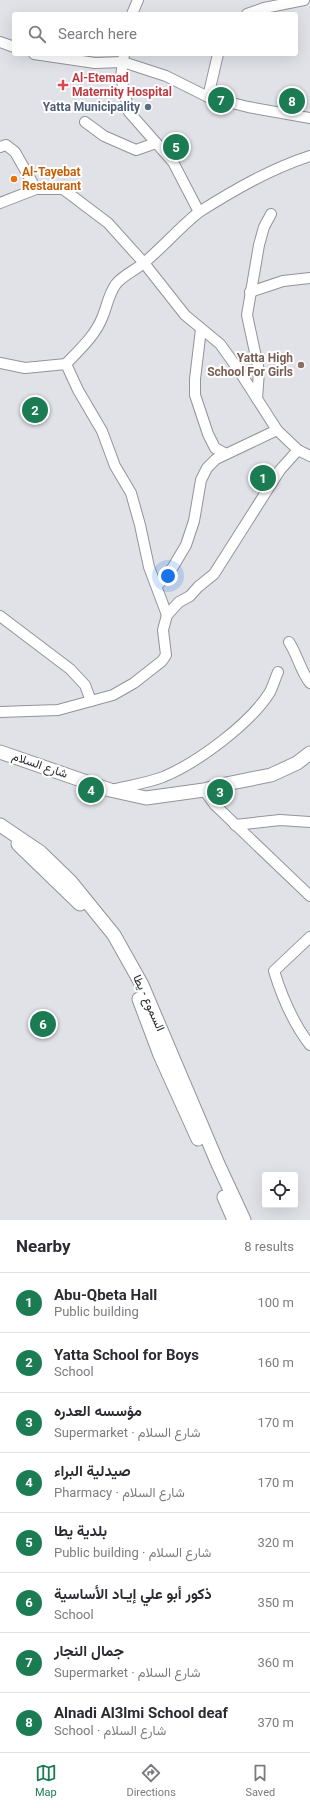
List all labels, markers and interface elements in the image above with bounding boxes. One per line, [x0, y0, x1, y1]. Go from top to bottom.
search box [12, 12, 298, 56]
icon: search [26, 23, 48, 45]
text: Search here [58, 25, 137, 43]
place label: Al-Etemad Maternity Hospital [72, 71, 172, 99]
marker: Al-Etemad Maternity Hospital [57, 79, 69, 91]
pin: 7 [208, 85, 234, 115]
pin: 8 [279, 86, 305, 116]
place label: Yatta Municipality [43, 100, 141, 114]
marker: Yatta Municipality [143, 102, 153, 112]
pin: 5 [163, 132, 189, 162]
place label: Al-Tayebat Restaurant [22, 165, 81, 193]
marker: Al-Tayebat Restaurant [9, 174, 19, 184]
place label: Yatta High School For Girls [207, 351, 293, 379]
marker: Yatta High School For Girls [296, 360, 306, 370]
pin: 2 [22, 395, 48, 425]
pin: 1 [250, 463, 276, 493]
your location [158, 566, 178, 586]
street label: شارع السلام [10, 749, 70, 783]
pin: 4 [78, 775, 104, 805]
pin: 3 [207, 777, 233, 807]
street label: السموع - يطا [129, 973, 168, 1034]
pin: 6 [30, 1009, 56, 1039]
map controls [262, 1172, 298, 1208]
button: locate [262, 1172, 298, 1208]
text: Nearby [16, 1236, 71, 1256]
text: 8 results [244, 1239, 294, 1254]
text: Abu-Qbeta Hall [54, 1286, 157, 1304]
text: 1 [25, 1295, 33, 1310]
text: 100 m [257, 1295, 294, 1310]
text: Public building [54, 1304, 139, 1319]
text: Yatta School for Boys [54, 1346, 199, 1364]
text: 2 [25, 1355, 33, 1370]
text: 160 m [257, 1355, 294, 1370]
text: School [54, 1364, 94, 1379]
text: مؤسسه العدره [54, 1402, 142, 1420]
text: 3 [25, 1415, 33, 1430]
text: 170 m [257, 1415, 294, 1430]
text: Supermarket · شارع السلام [54, 1425, 201, 1440]
text: صيدلية البراء [54, 1462, 131, 1480]
text: 4 [25, 1475, 33, 1490]
text: 170 m [257, 1475, 294, 1490]
text: Pharmacy · شارع السلام [54, 1485, 185, 1500]
text: بلدية يطا [54, 1522, 107, 1540]
text: 5 [25, 1535, 33, 1550]
text: 320 m [257, 1535, 294, 1550]
text: Public building · شارع السلام [54, 1545, 211, 1560]
text: ذكور أبو علي إيـاد الأساسية [54, 1585, 212, 1603]
text: 6 [25, 1595, 33, 1610]
text: 350 m [257, 1595, 294, 1610]
text: School [54, 1607, 94, 1622]
text: جمال النجار [54, 1642, 124, 1660]
text: 7 [25, 1655, 33, 1670]
text: 360 m [257, 1655, 294, 1670]
text: Supermarket · شارع السلام [54, 1665, 201, 1680]
text: Alnadi Al3lmi School deaf [54, 1704, 228, 1722]
text: 8 [25, 1715, 33, 1730]
text: 370 m [257, 1715, 294, 1730]
text: School · شارع السلام [54, 1723, 166, 1738]
tab: Map [35, 1762, 57, 1799]
tab: Directions [126, 1762, 176, 1799]
tab: Saved [245, 1762, 275, 1799]

